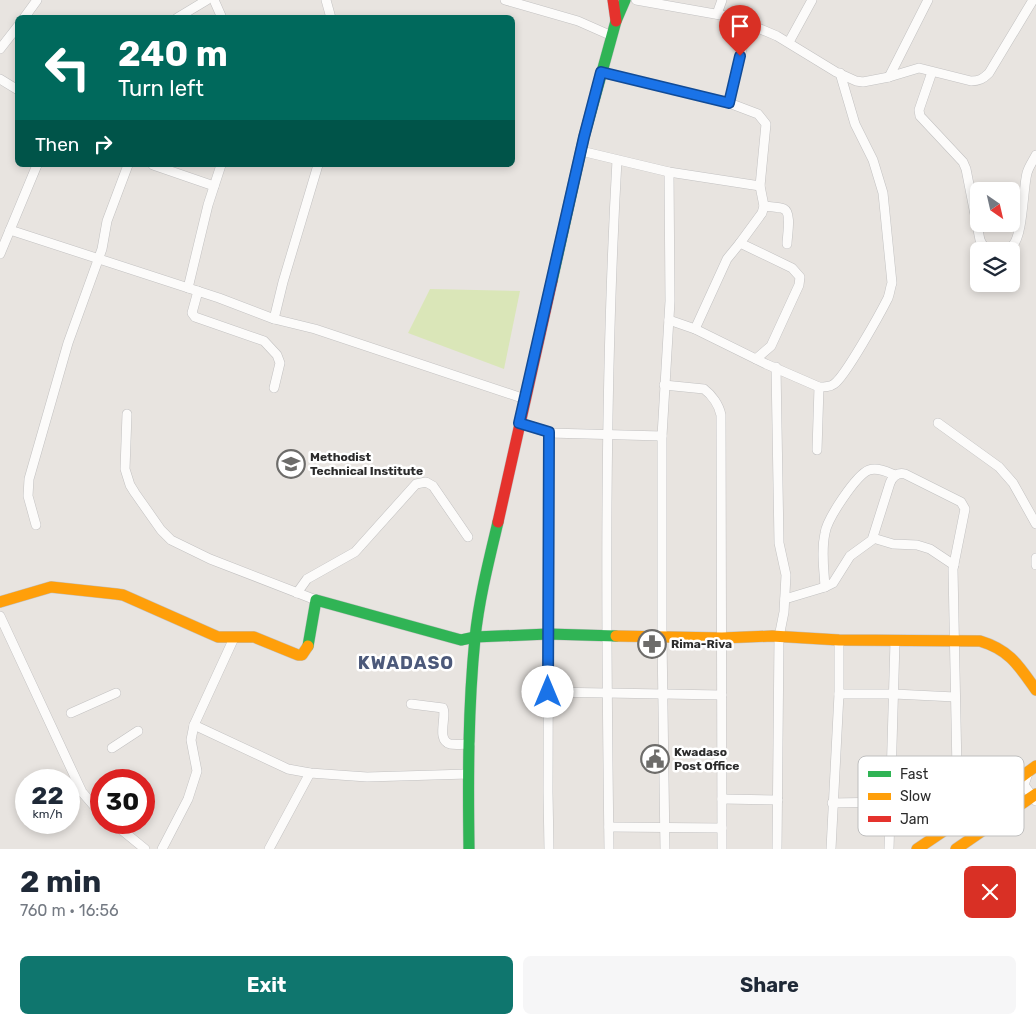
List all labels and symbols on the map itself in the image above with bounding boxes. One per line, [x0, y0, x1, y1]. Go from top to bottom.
pin [719, 5, 761, 56]
north arrow [970, 182, 1020, 232]
school or university icon: Methodist Technical Institute [276, 449, 306, 479]
place label: Methodist Technical Institute [310, 450, 423, 478]
pharmacy icon: Rima-Riva [637, 629, 667, 659]
place label: Rima-Riva [671, 637, 732, 651]
district label: KWADASO [358, 652, 454, 674]
position arrow [521, 665, 573, 717]
public building icon: Kwadaso Post Office [640, 744, 670, 774]
place label: Kwadaso Post Office [674, 745, 739, 773]
legend [858, 756, 1024, 836]
text: Fast [900, 766, 929, 783]
speed limit sign: 30 [90, 769, 155, 834]
text: Slow [900, 788, 931, 805]
text: Jam [900, 811, 929, 828]

